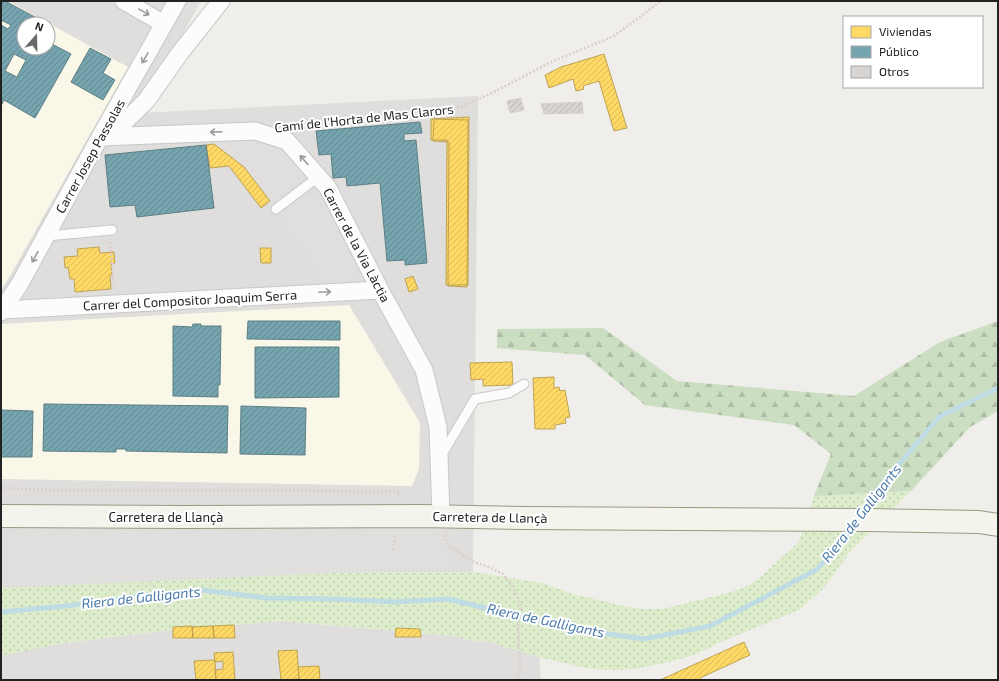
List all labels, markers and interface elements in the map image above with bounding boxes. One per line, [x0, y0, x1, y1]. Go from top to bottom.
one-way arrow [138, 9, 150, 17]
north arrow [16, 16, 56, 56]
legend [843, 16, 983, 88]
text: N [34, 19, 46, 34]
text: Viviendas [879, 24, 932, 38]
text: Público [879, 44, 919, 58]
one-way arrow [141, 52, 149, 64]
text: Otros [879, 64, 909, 78]
street label: Carrer Josep Passolas [52, 96, 128, 216]
street label: Camí de l'Horta de Mas Clarors [274, 101, 454, 135]
one-way arrow [210, 129, 223, 136]
one-way arrow [299, 155, 308, 165]
street label: Carrer de la Via Làctia [320, 185, 394, 305]
one-way arrow [30, 251, 38, 263]
street label: Carrer del Compositor Joaquim Serra [83, 286, 297, 314]
one-way arrow [318, 289, 331, 296]
water label: Riera de Galligants [817, 461, 905, 565]
street label: Carretera de Llançà [432, 508, 548, 527]
street label: Carretera de Llançà [108, 509, 224, 526]
water label: Riera de Galligants [81, 582, 201, 612]
water label: Riera de Galligants [486, 599, 606, 641]

